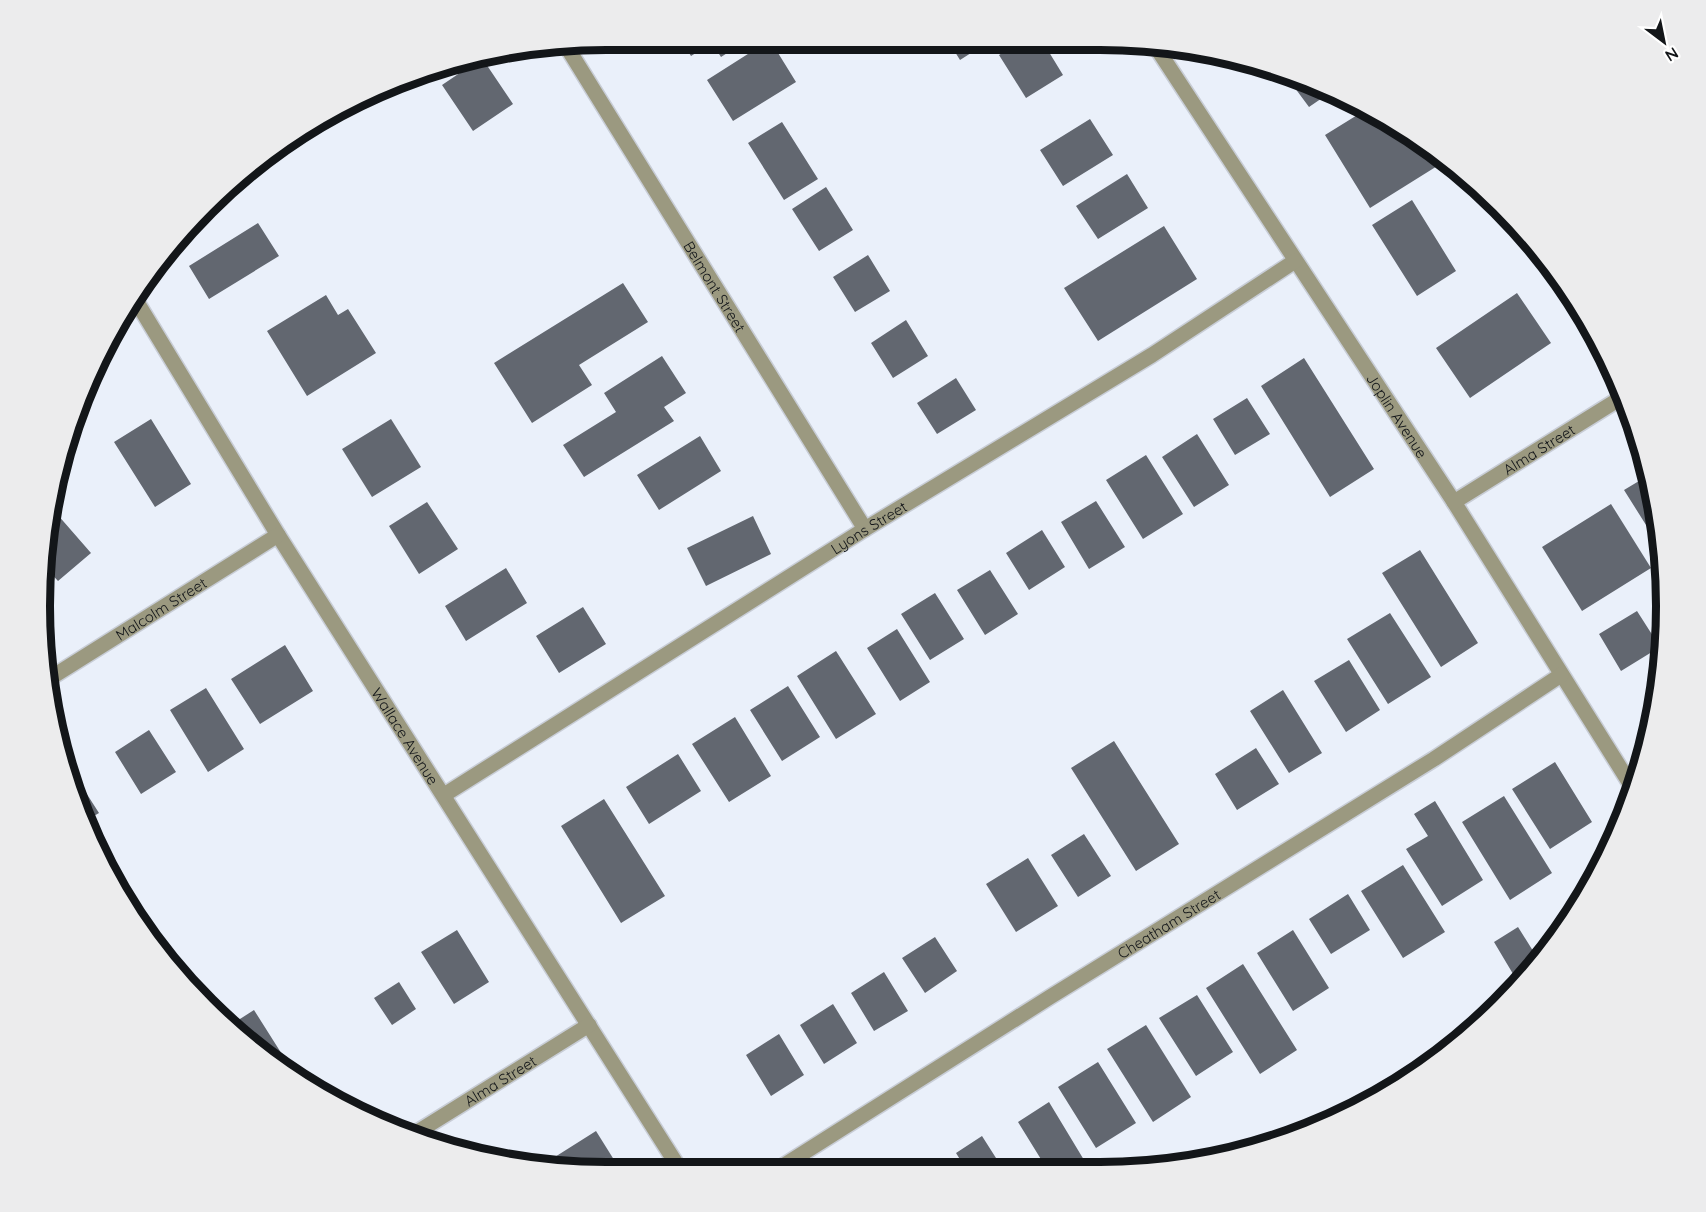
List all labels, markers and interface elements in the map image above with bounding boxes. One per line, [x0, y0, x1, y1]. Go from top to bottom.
north arrow [1634, 12, 1694, 72]
text: N [1662, 43, 1682, 66]
street label: Belmont Street [680, 237, 750, 335]
street label: Joplin Avenue [1363, 369, 1432, 461]
street label: Alma Street [1499, 420, 1578, 479]
street label: Lyons Street [827, 496, 910, 558]
street label: Malcolm Street [112, 573, 210, 644]
street label: Wallace Avenue [368, 684, 443, 788]
street label: Cheatham Street [1114, 884, 1224, 963]
street label: Alma Street [461, 1051, 540, 1110]

